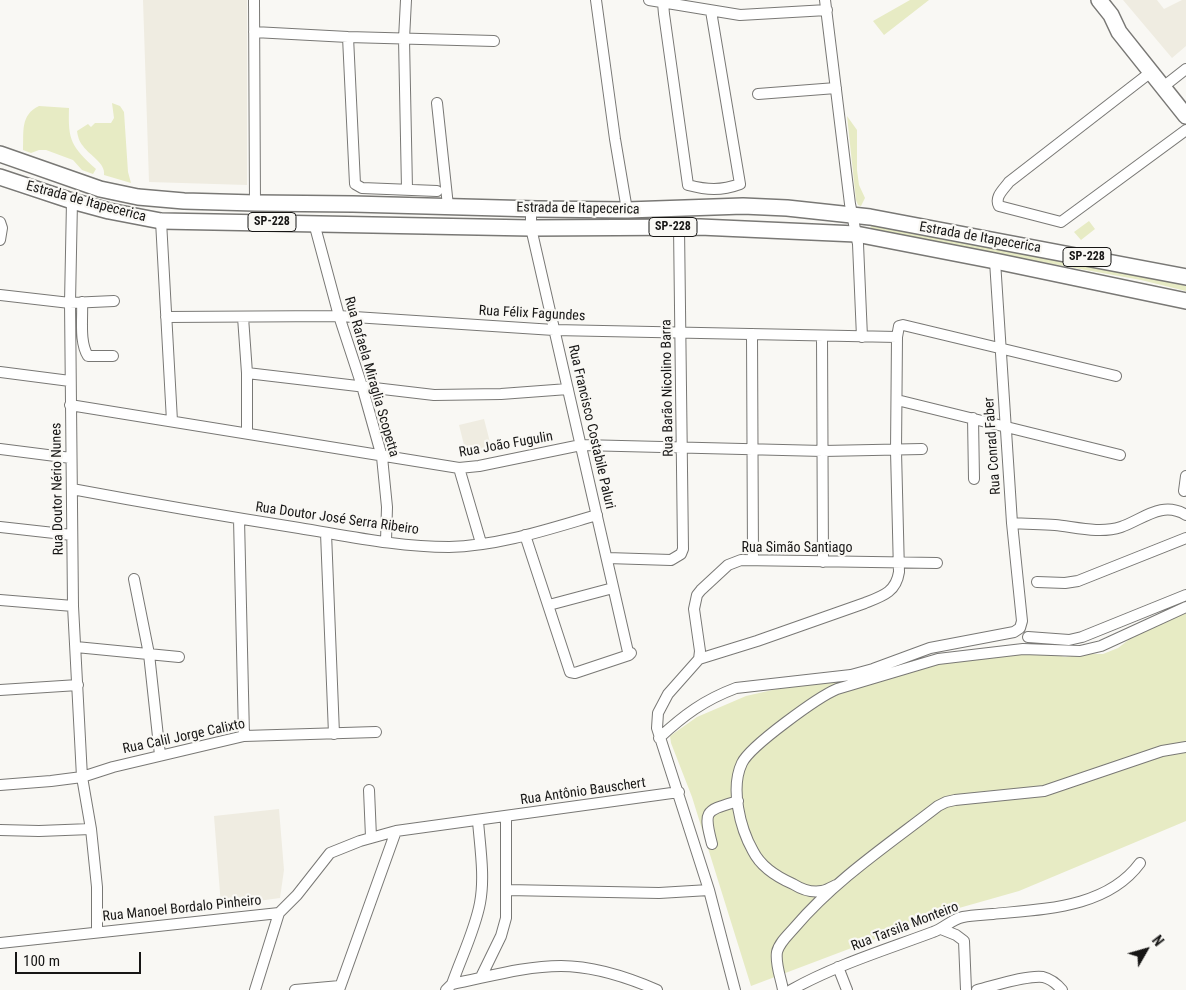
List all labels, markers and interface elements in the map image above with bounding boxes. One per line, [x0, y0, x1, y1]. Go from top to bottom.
street label: Estrada de Itapecerica [24, 178, 148, 226]
street label: Estrada de Itapecerica [516, 200, 640, 218]
road number: SP-228 [248, 212, 296, 232]
road number: SP-228 [649, 218, 697, 236]
street label: Estrada de Itapecerica [918, 219, 1042, 257]
road number: SP-228 [1063, 248, 1111, 266]
street label: Rua Rafaela Miraglia Scopetta [340, 295, 402, 459]
street label: Rua Félix Fagundes [478, 303, 586, 325]
street label: Rua Barão Nicolino Barra [658, 319, 678, 457]
street label: Rua Francisco Costabile Paluri [564, 343, 618, 511]
street label: Rua Conrad Faber [981, 397, 1005, 495]
street label: Rua Doutor Nério Nunes [48, 423, 68, 555]
street label: Rua João Fugulin [458, 428, 554, 462]
street label: Rua Doutor José Serra Ribeiro [254, 499, 420, 539]
street label: Rua Simão Santiago [742, 540, 852, 556]
street label: Rua Calil Jorge Calixto [121, 716, 247, 758]
street label: Rua Antônio Bauschert [519, 775, 647, 809]
street label: Rua Manoel Bordalo Pinheiro [102, 892, 262, 926]
street label: Rua Tarsila Monteiro [849, 899, 961, 955]
north arrow [1121, 925, 1171, 975]
text: N [1149, 932, 1167, 949]
scale bar [18, 942, 144, 974]
text: 100 m [23, 952, 60, 970]

